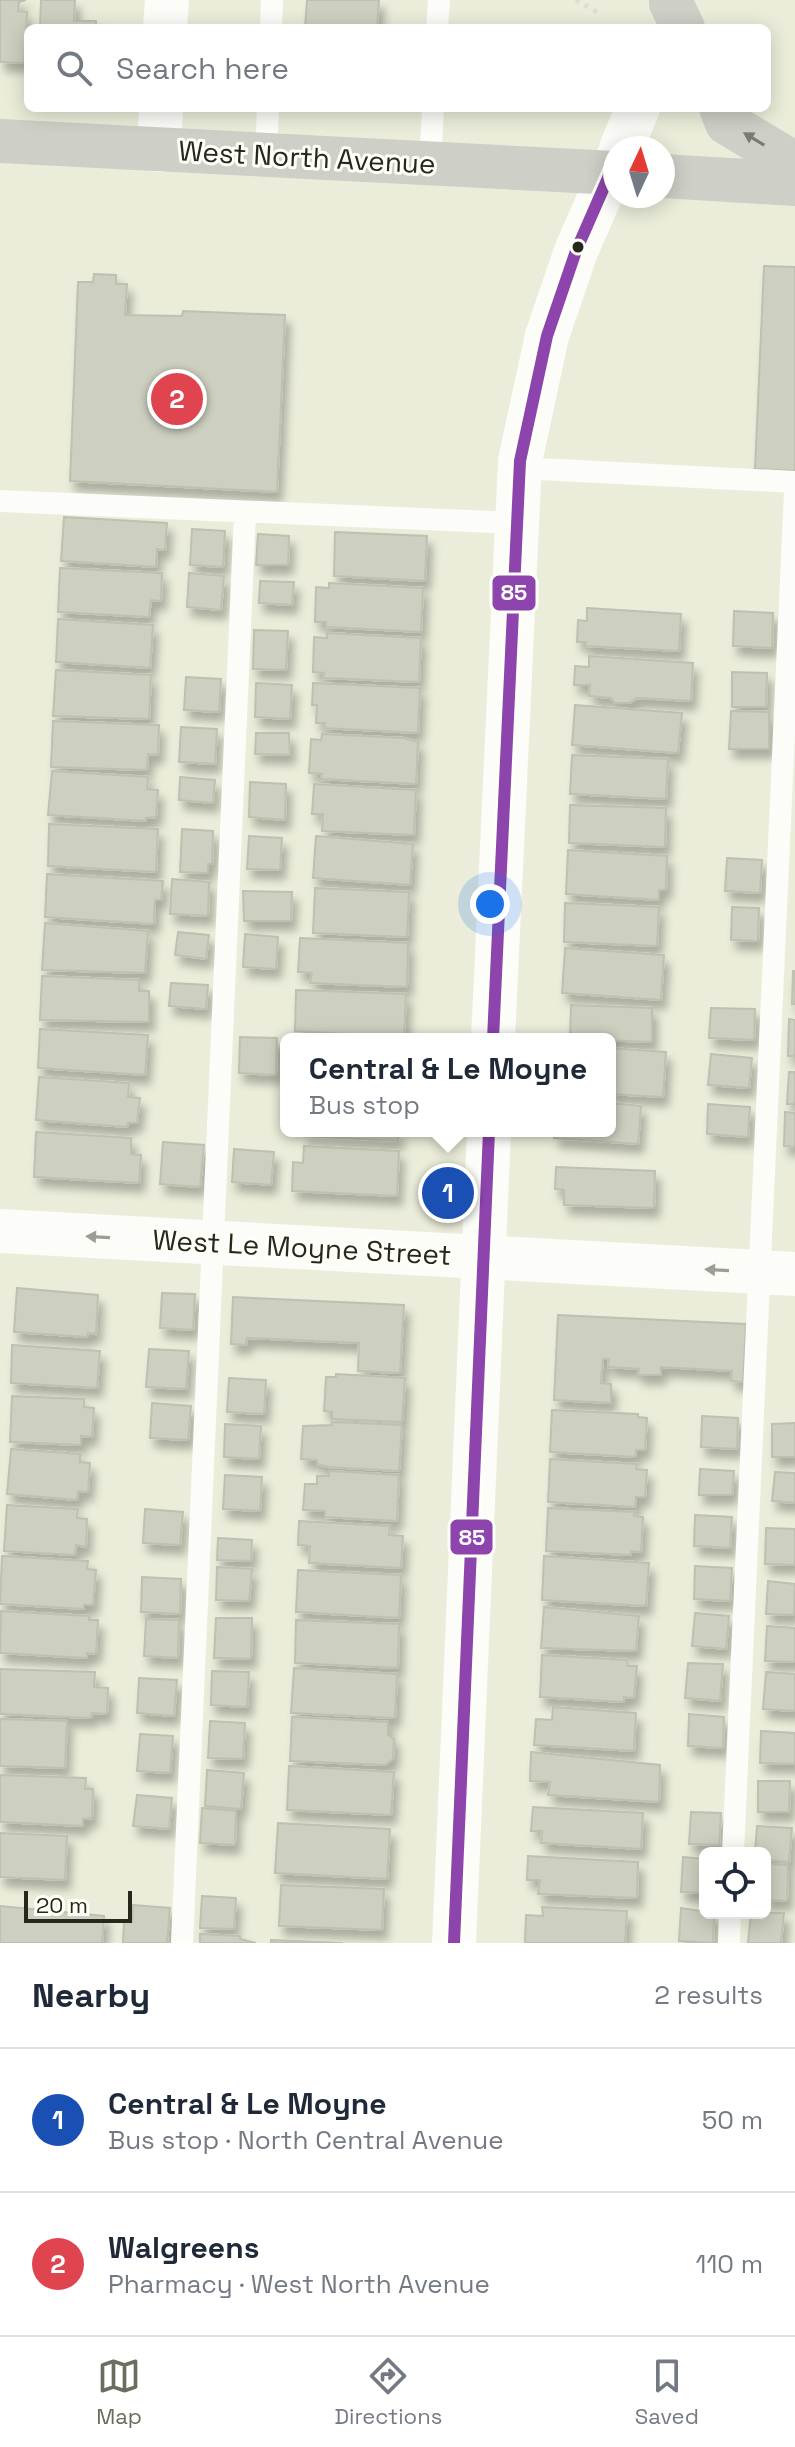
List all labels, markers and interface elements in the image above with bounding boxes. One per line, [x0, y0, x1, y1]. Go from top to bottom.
search box [24, 24, 771, 112]
icon: search [52, 46, 96, 90]
text: Search here [116, 49, 289, 88]
street label: West North Avenue [178, 132, 436, 182]
one-way arrow [743, 132, 765, 146]
north arrow [603, 136, 675, 208]
unlabelled marker [570, 239, 586, 255]
pin: 2 [151, 369, 203, 429]
line badge: 85 [491, 574, 537, 612]
text: 85 [501, 578, 527, 606]
your location [470, 884, 510, 924]
popup [280, 1033, 616, 1137]
text: Central & Le Moyne [309, 1049, 587, 1088]
text: Bus stop [309, 1088, 420, 1122]
pin: 1 [422, 1163, 474, 1223]
street label: West Le Moyne Street [152, 1221, 452, 1273]
one-way arrow [85, 1230, 110, 1243]
one-way arrow [704, 1263, 729, 1276]
line badge: 85 [449, 1518, 494, 1556]
text: 85 [459, 1523, 485, 1551]
map controls [699, 1847, 771, 1919]
button: locate [699, 1847, 771, 1919]
scale bar [24, 1887, 132, 1923]
text: 20 m [36, 1891, 88, 1919]
text: Nearby [32, 1974, 150, 2017]
text: 2 results [654, 1978, 763, 2012]
text: Central & Le Moyne [108, 2084, 386, 2123]
text: 1 [52, 2103, 64, 2137]
text: 50 m [702, 2103, 763, 2137]
text: Bus stop · North Central Avenue [108, 2123, 504, 2157]
text: Walgreens [108, 2228, 259, 2267]
text: 2 [50, 2247, 66, 2281]
text: 110 m [696, 2247, 763, 2281]
text: Pharmacy · West North Avenue [108, 2267, 490, 2301]
tab: Map [96, 2354, 142, 2430]
tab: Directions [334, 2354, 442, 2430]
tab: Saved [635, 2354, 699, 2430]

